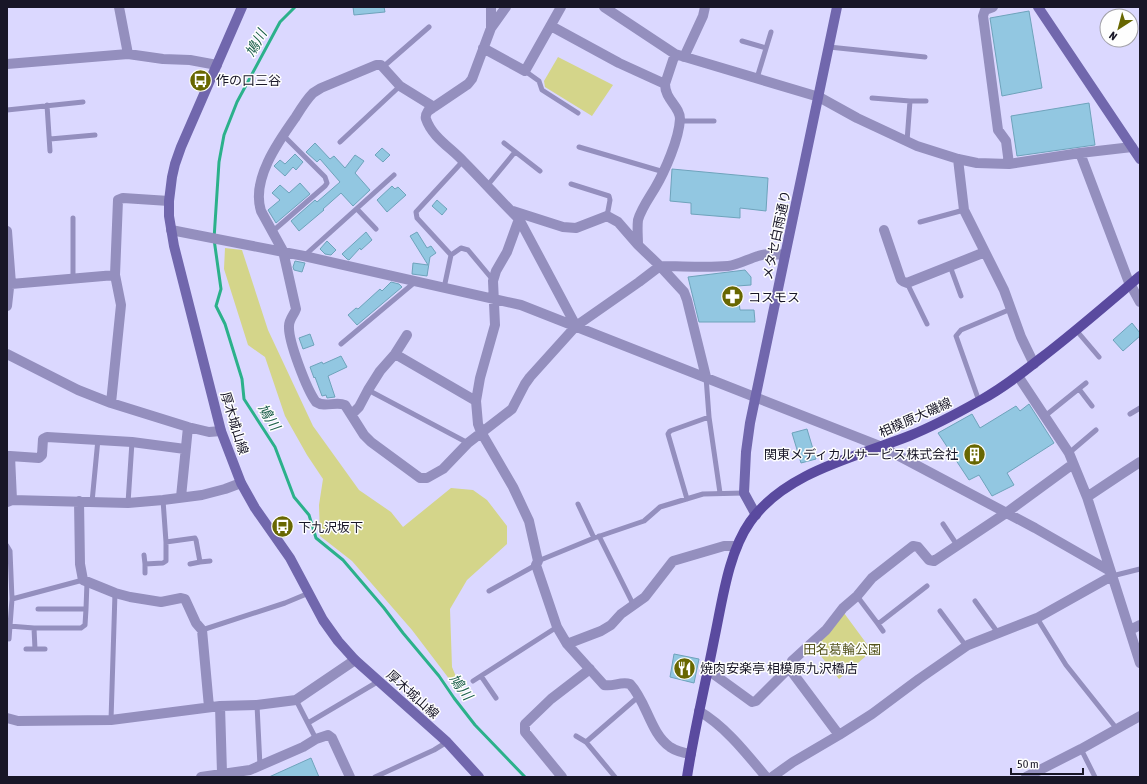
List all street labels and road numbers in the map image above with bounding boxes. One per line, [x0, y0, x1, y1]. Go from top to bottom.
street label: メタセ白雨通り [760, 189, 793, 281]
street label: 厚木城山線 [218, 390, 251, 456]
street label: 相模原大磯線 [877, 395, 954, 440]
street label: 厚木城山線 [383, 667, 442, 722]

